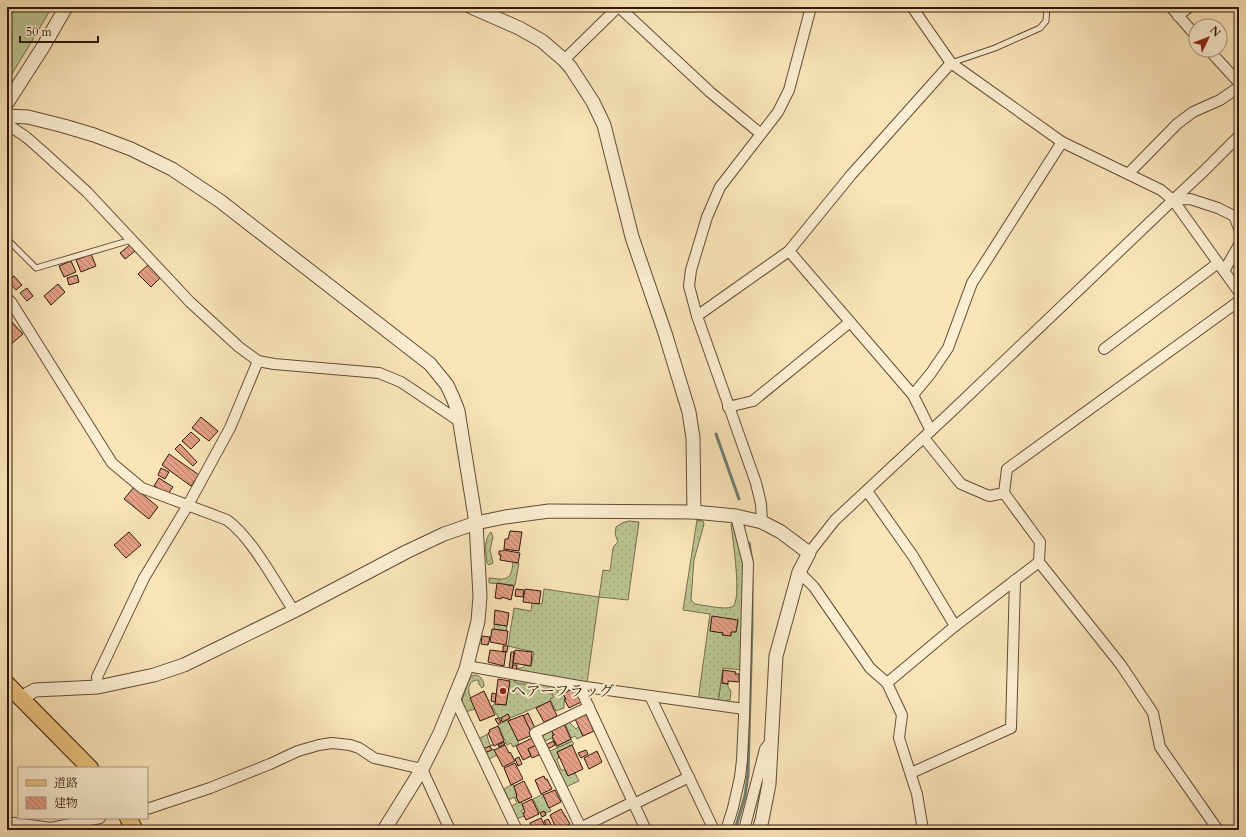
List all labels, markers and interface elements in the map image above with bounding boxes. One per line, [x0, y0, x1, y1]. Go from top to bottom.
scale bar [20, 18, 98, 44]
north arrow [1188, 18, 1228, 58]
text: N [1206, 23, 1224, 40]
text: 50 m [26, 24, 53, 40]
place label: ヘアーフラッグ [511, 681, 614, 701]
marker: ヘアーフラッグ [498, 686, 508, 696]
legend [18, 767, 148, 819]
text: 道路 [54, 775, 78, 791]
text: 建物 [54, 795, 78, 811]

